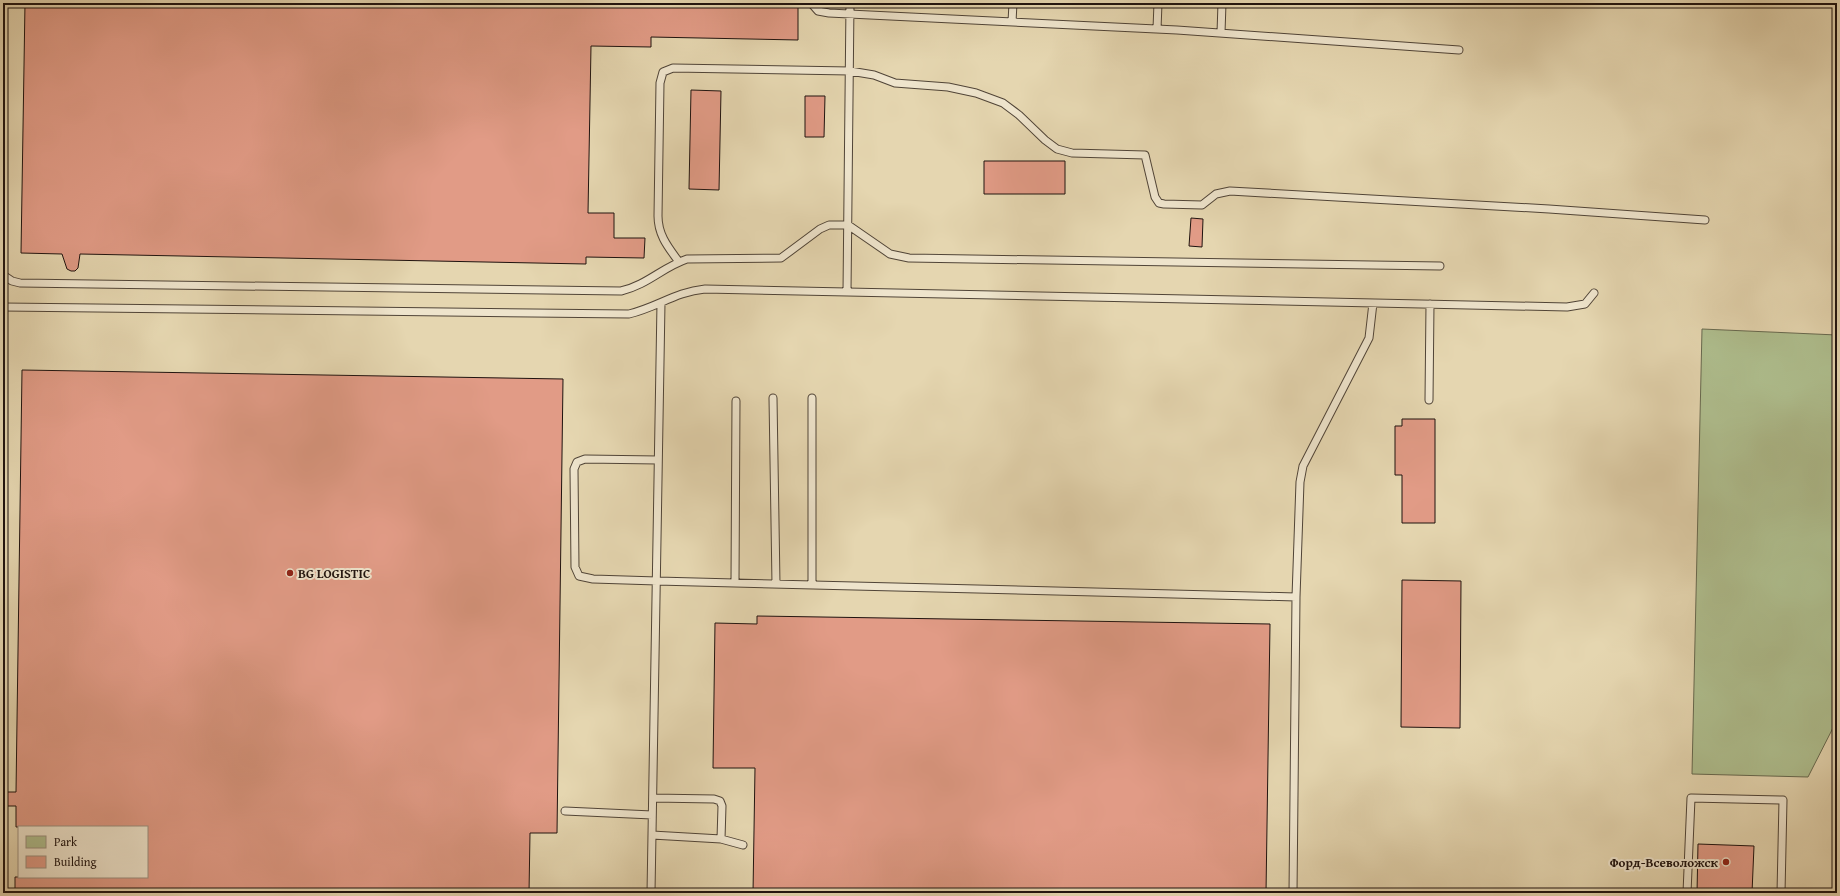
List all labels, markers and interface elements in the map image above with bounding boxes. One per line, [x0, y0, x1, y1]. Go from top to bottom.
place label: BG LOGISTIC [298, 564, 370, 583]
marker: BG LOGISTIC [285, 568, 295, 578]
legend [18, 826, 148, 878]
text: Park [54, 833, 78, 850]
text: Building [54, 853, 97, 870]
place label: Форд-Всеволожск [1610, 853, 1719, 872]
marker: Форд-Всеволожск [1721, 857, 1731, 867]

